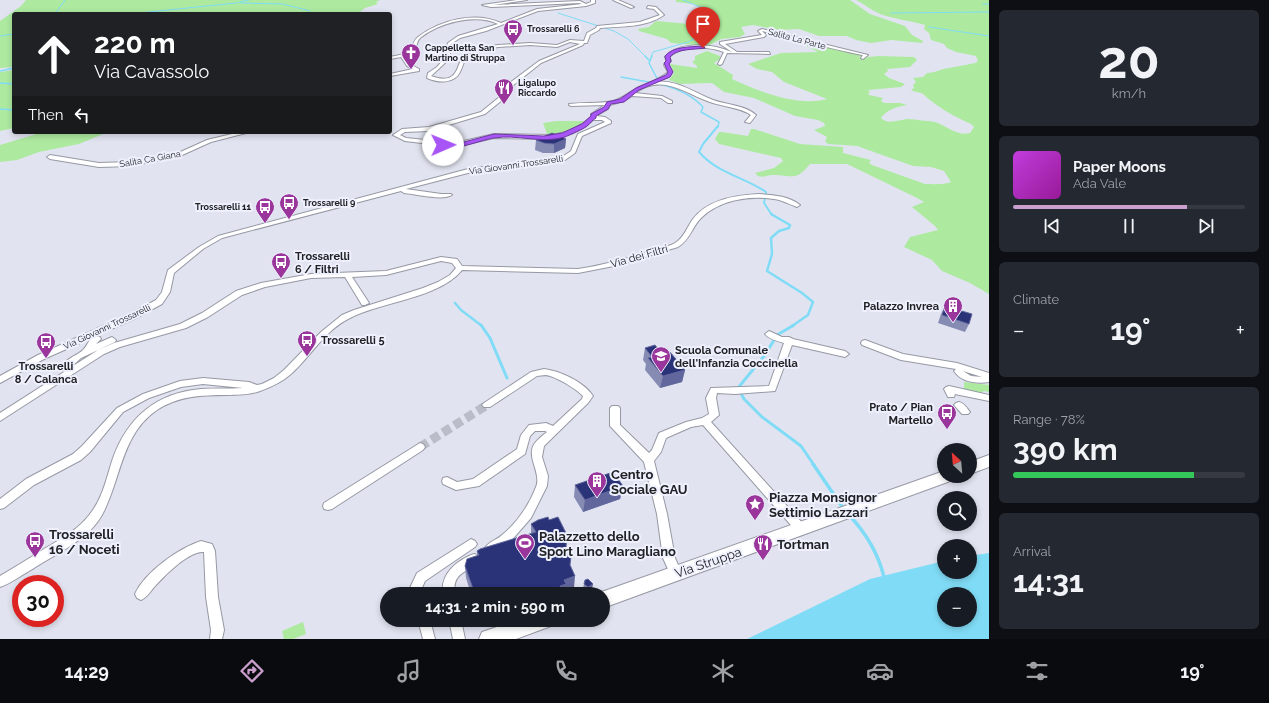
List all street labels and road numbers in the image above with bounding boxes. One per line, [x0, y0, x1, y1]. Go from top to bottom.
street label: Salita La Parte [767, 26, 828, 52]
street label: Salita Ca Giana [119, 149, 181, 169]
street label: Via Giovanni Trossarelli [468, 153, 564, 177]
street label: Via dei Filtri [609, 242, 669, 271]
street label: Via Giovanni Trossarelli [62, 302, 152, 352]
street label: Via Struppa [673, 544, 744, 581]

